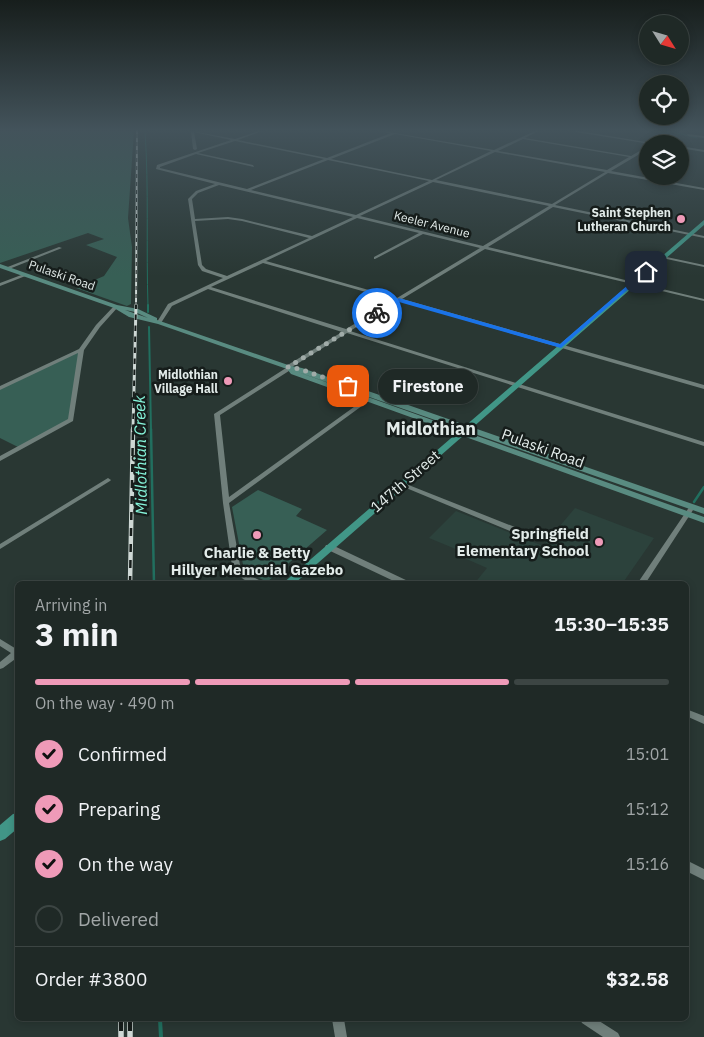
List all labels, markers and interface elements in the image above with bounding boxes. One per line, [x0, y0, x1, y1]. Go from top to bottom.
north arrow [639, 15, 689, 65]
map controls [639, 15, 689, 185]
button: locate [639, 75, 689, 125]
button: layers [639, 135, 689, 185]
place label: Saint Stephen Lutheran Church [577, 205, 671, 234]
street label: Keeler Avenue [393, 207, 472, 241]
marker: Saint Stephen Lutheran Church [675, 213, 687, 225]
pin [625, 251, 667, 293]
street label: Pulaski Road [27, 257, 97, 293]
icon: home [632, 258, 660, 286]
courier [352, 288, 402, 338]
icon: bike [363, 299, 391, 327]
pin [327, 365, 369, 407]
place label: Midlothian Village Hall [154, 367, 218, 396]
callout: Firestone [378, 368, 478, 404]
icon: bag [334, 372, 362, 400]
marker: Midlothian Village Hall [222, 375, 234, 387]
text: Firestone [393, 376, 463, 396]
water label: Midlothian Creek [129, 394, 151, 515]
district label: Midlothian [386, 417, 476, 440]
street label: Pulaski Road [499, 424, 587, 472]
street label: 147th Street [367, 446, 443, 516]
place label: Springfield Elementary School [457, 524, 589, 560]
marker: Charlie & Betty Hillyer Memorial Gazebo [251, 529, 263, 541]
marker: Springfield Elementary School [593, 536, 605, 548]
place label: Charlie & Betty Hillyer Memorial Gazebo [171, 543, 343, 579]
text: Arriving in [35, 595, 107, 615]
text: 15:30–15:35 [554, 612, 669, 636]
text: 3 min [35, 613, 119, 655]
text: On the way · 490 m [35, 693, 174, 713]
icon: check [35, 740, 63, 768]
text: Confirmed [78, 742, 167, 766]
text: 15:01 [626, 744, 669, 764]
icon: check [35, 795, 63, 823]
text: Preparing [78, 797, 160, 821]
text: 15:12 [626, 799, 669, 819]
icon: check [35, 850, 63, 878]
text: On the way [78, 852, 173, 876]
text: 15:16 [626, 854, 669, 874]
text: Delivered [78, 907, 159, 931]
text: Order #3800 [35, 967, 147, 991]
text: $32.58 [606, 967, 669, 991]

